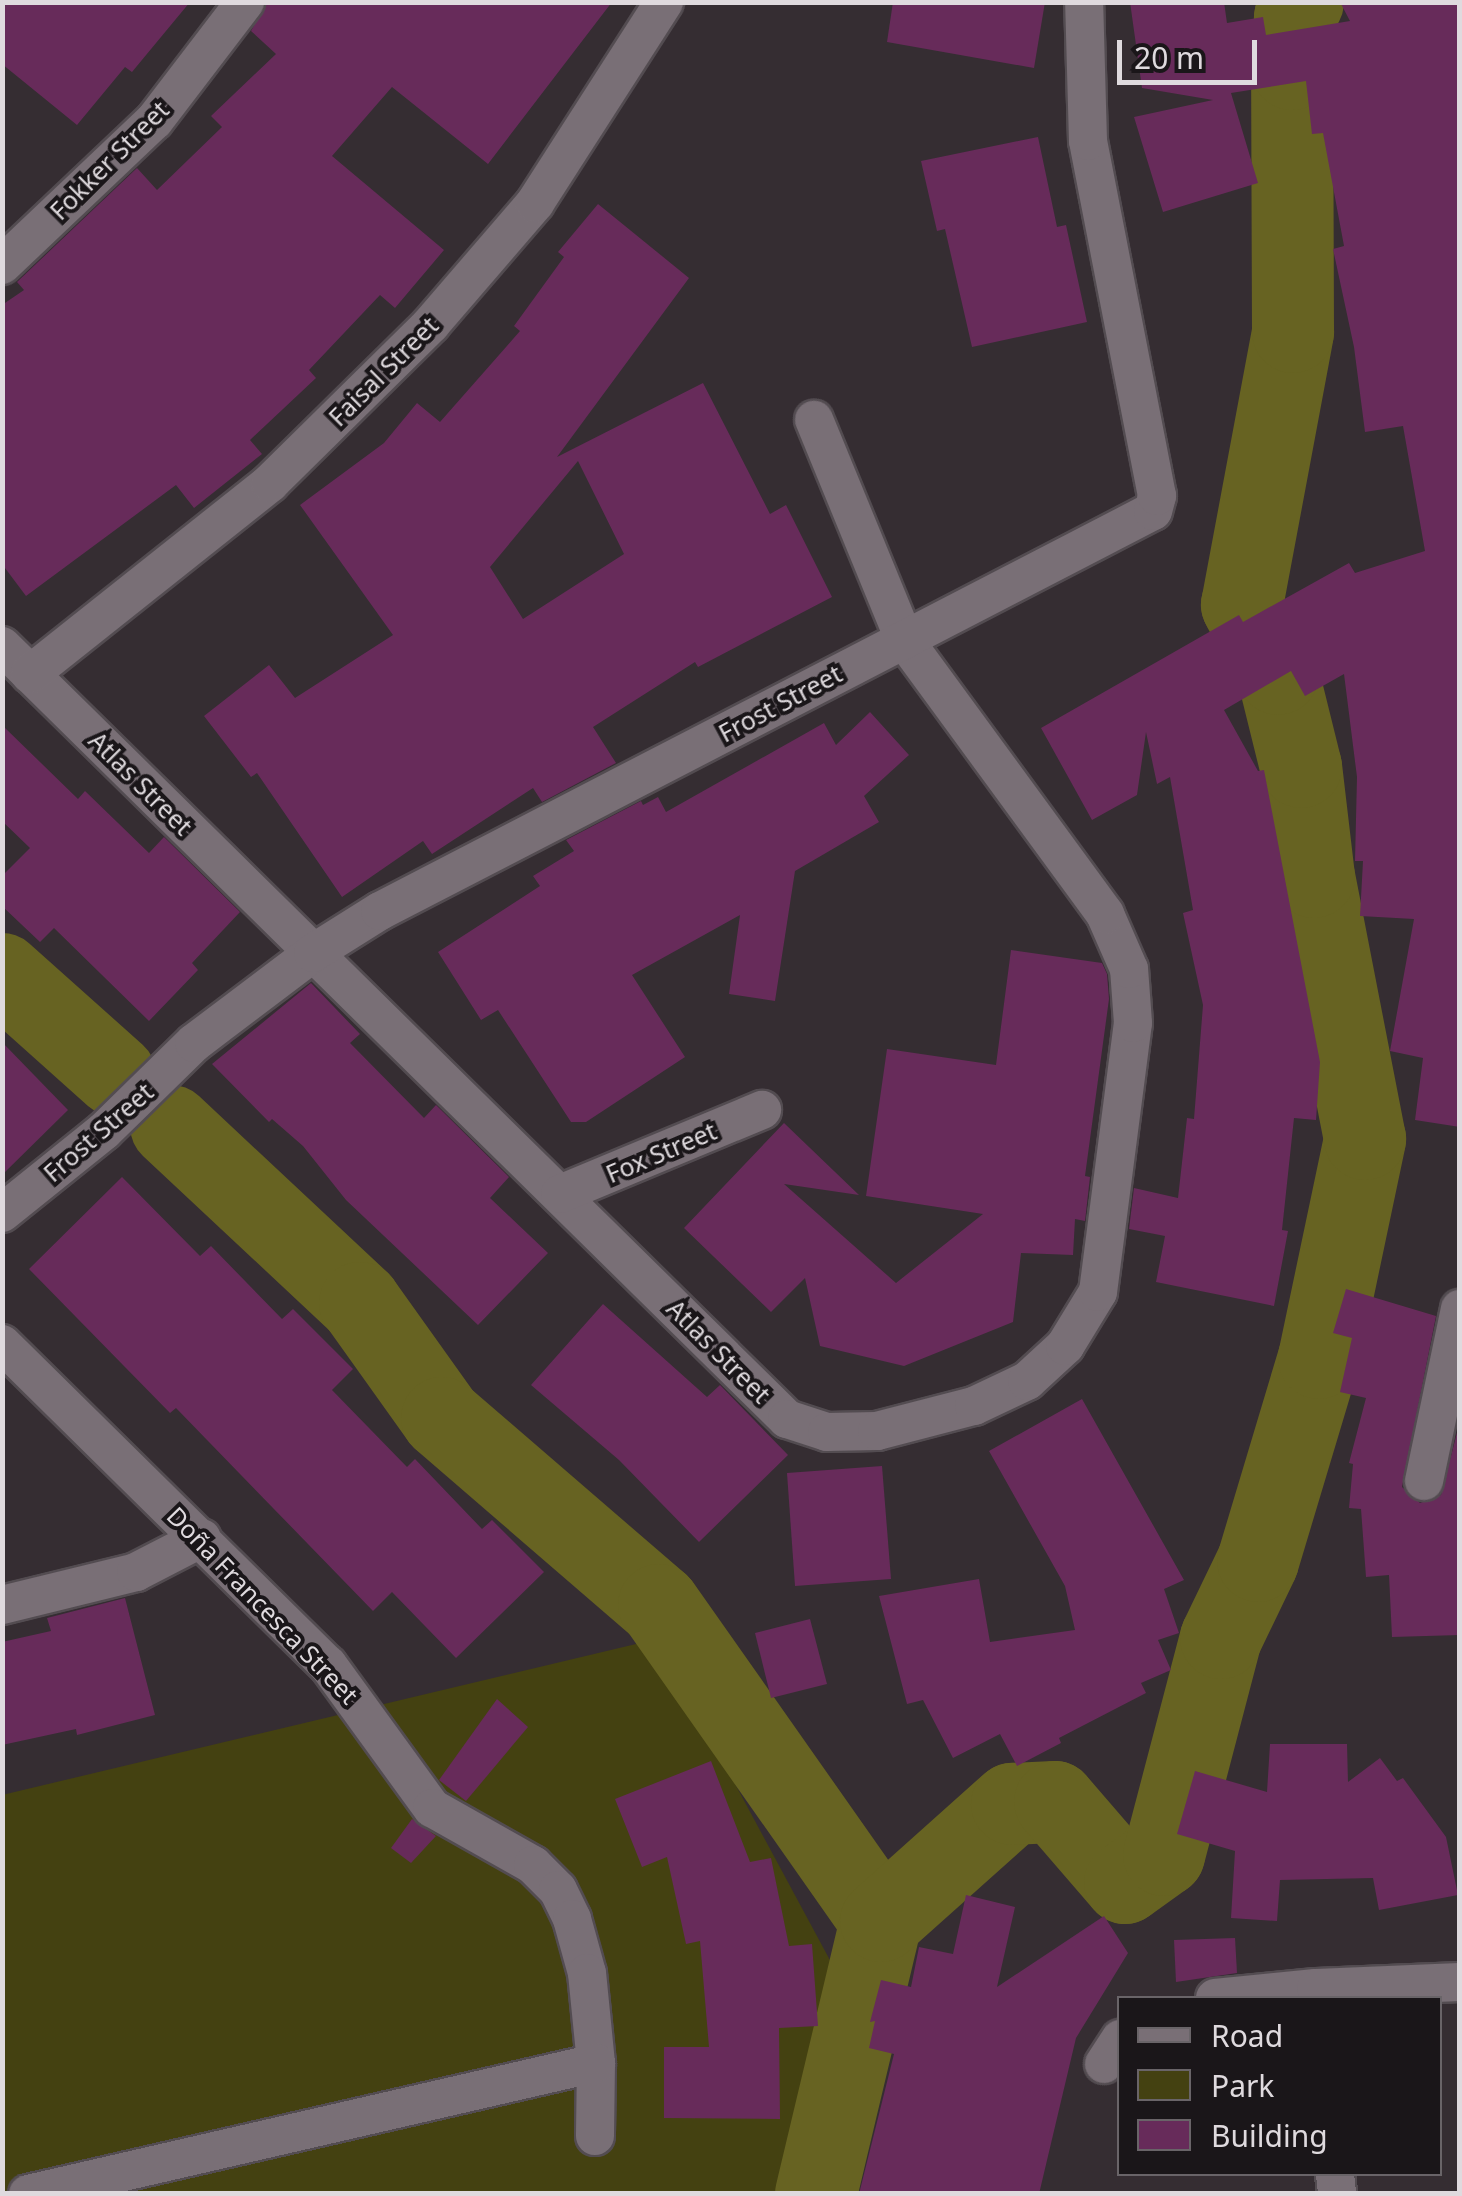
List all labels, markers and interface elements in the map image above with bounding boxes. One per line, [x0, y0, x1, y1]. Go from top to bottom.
scale bar [1122, 20, 1262, 82]
text: 20 m [1134, 37, 1204, 78]
street label: Fokker Street [43, 94, 175, 226]
street label: Faisal Street [322, 310, 444, 432]
street label: Frost Street [713, 658, 847, 748]
street label: Atlas Street [83, 725, 199, 841]
street label: Frost Street [37, 1076, 159, 1188]
street label: Fox Street [601, 1115, 721, 1189]
street label: Atlas Street [661, 1293, 777, 1409]
street label: Doña Francesca Street [161, 1500, 365, 1710]
legend [1117, 1996, 1442, 2176]
text: Road [1211, 2015, 1283, 2056]
text: Park [1211, 2065, 1274, 2106]
text: Building [1211, 2115, 1328, 2156]

